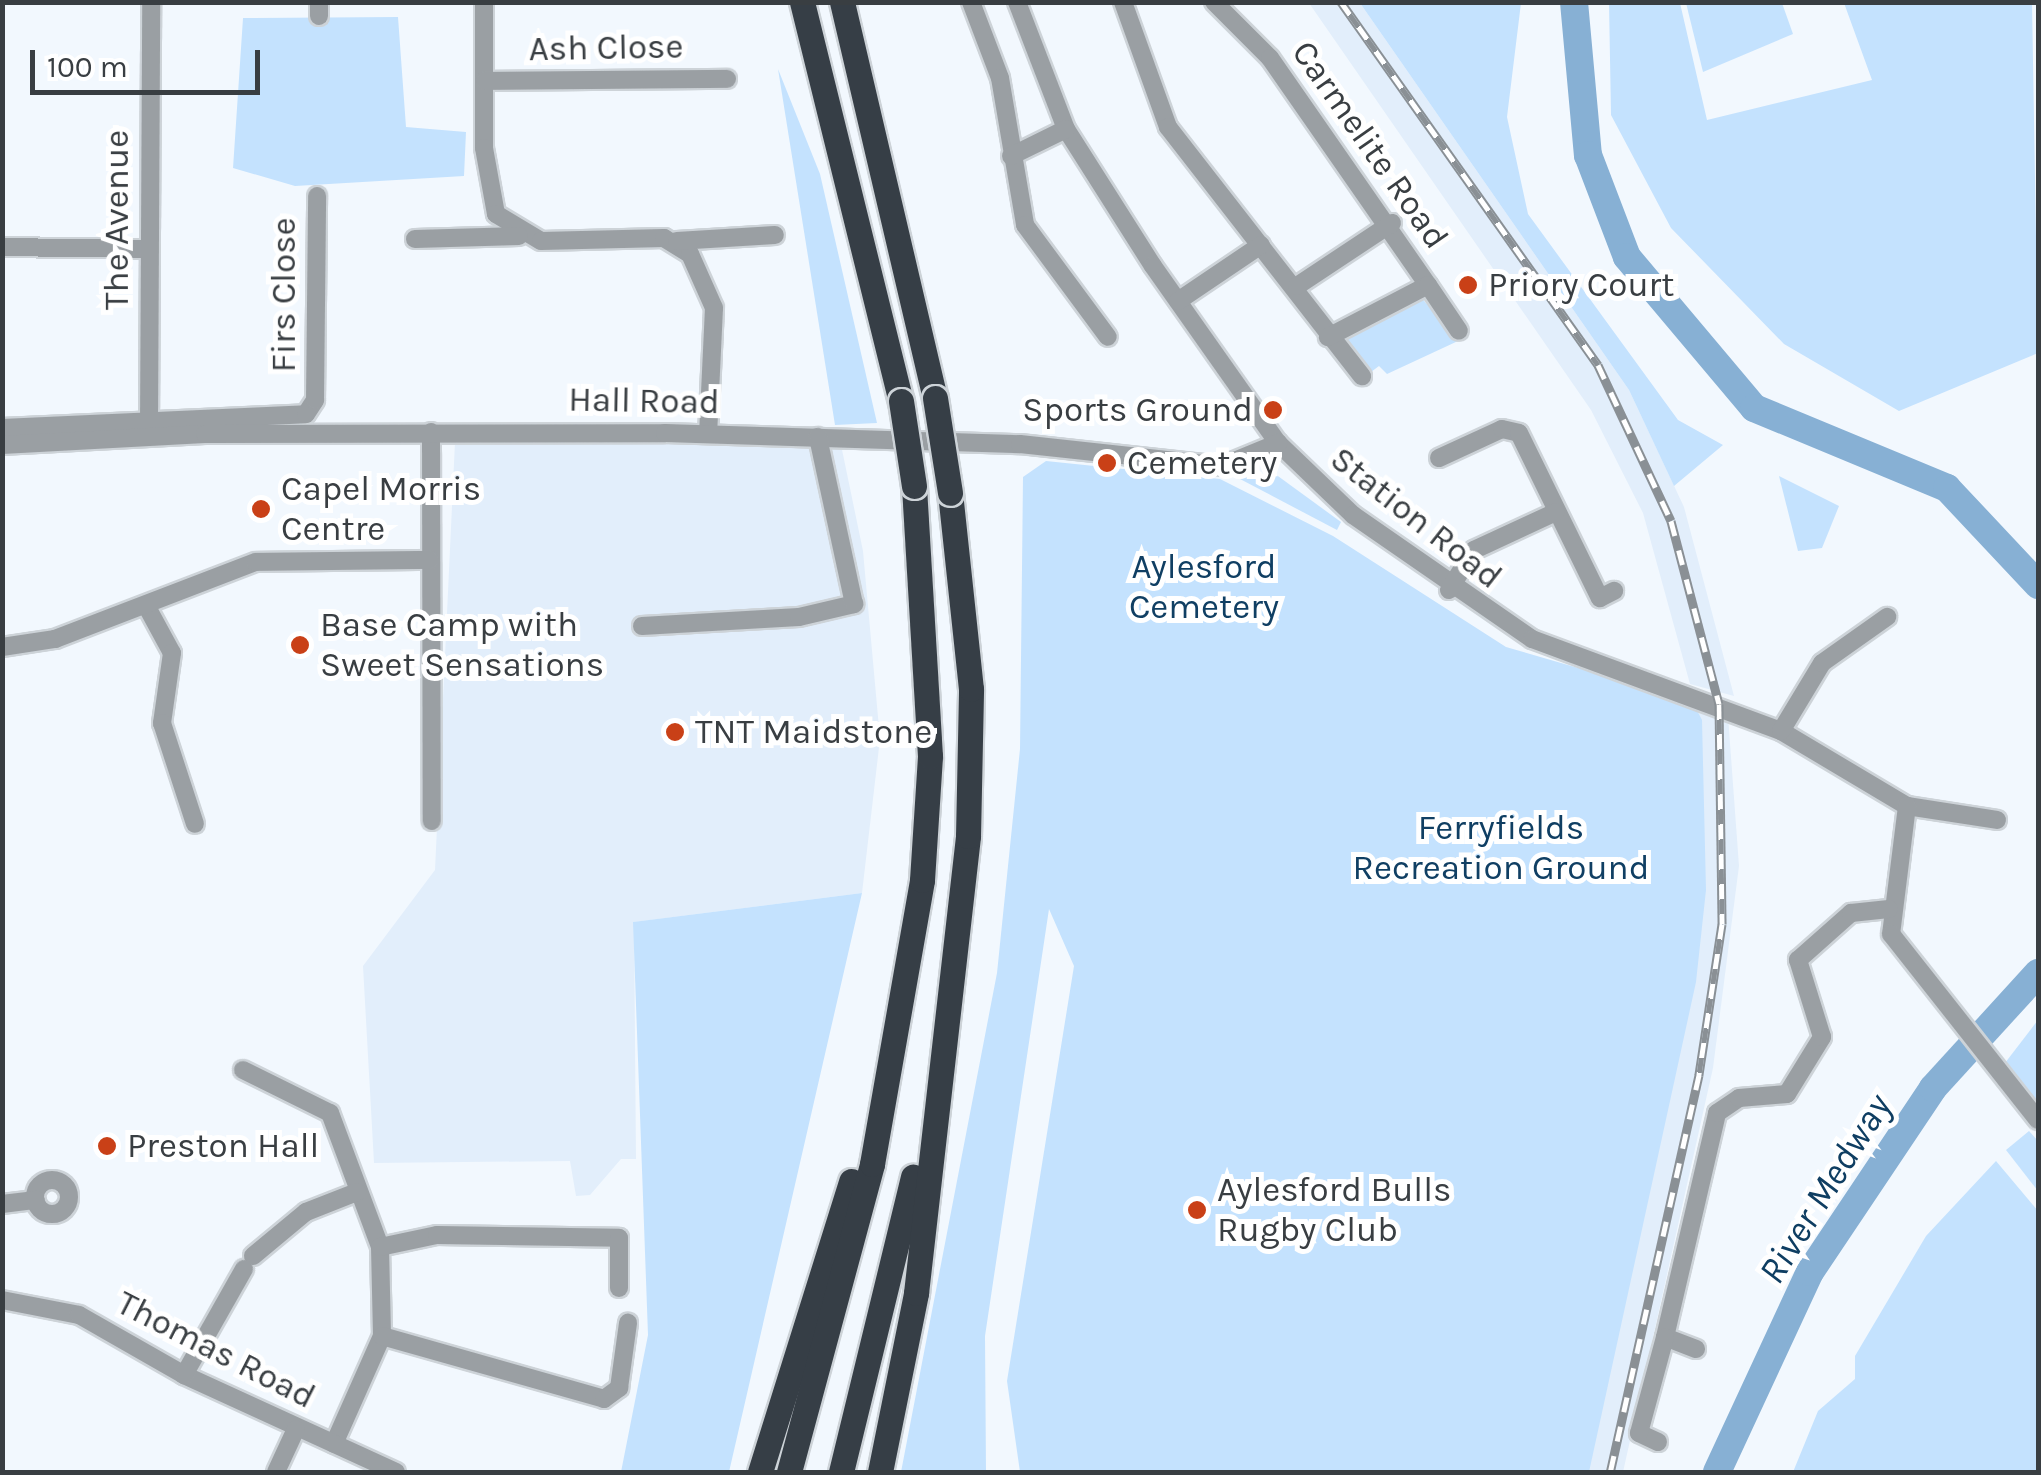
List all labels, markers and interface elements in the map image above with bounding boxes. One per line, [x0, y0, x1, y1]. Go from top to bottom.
street label: Ash Close [528, 26, 684, 70]
scale bar [35, 30, 265, 92]
street label: Carmelite Road [1283, 33, 1457, 257]
text: 100 m [47, 49, 128, 85]
street label: The Avenue [96, 130, 138, 310]
street label: Firs Close [263, 218, 305, 372]
place label: Priory Court [1488, 264, 1674, 306]
marker: Priory Court [1457, 274, 1479, 296]
street label: Hall Road [568, 379, 720, 423]
place label: Sports Ground [1022, 389, 1253, 431]
marker: Sports Ground [1262, 399, 1284, 421]
street label: Station Road [1322, 438, 1510, 598]
place label: Cemetery [1127, 442, 1277, 484]
marker: Cemetery [1096, 452, 1118, 474]
place label: Capel Morris Centre [281, 468, 481, 550]
marker: Capel Morris Centre [250, 498, 272, 520]
park label: Aylesford Cemetery [1129, 546, 1279, 628]
place label: Base Camp with Sweet Sensations [320, 604, 604, 686]
marker: Base Camp with Sweet Sensations [289, 634, 311, 656]
place label: TNT Maidstone [695, 711, 932, 753]
marker: TNT Maidstone [664, 721, 686, 743]
park label: Ferryfields Recreation Ground [1353, 807, 1649, 889]
water label: River Medway [1749, 1086, 1901, 1292]
place label: Preston Hall [127, 1125, 319, 1167]
marker: Preston Hall [96, 1135, 118, 1157]
place label: Aylesford Bulls Rugby Club [1217, 1169, 1451, 1251]
marker: Aylesford Bulls Rugby Club [1186, 1199, 1208, 1221]
street label: Thomas Road [110, 1282, 322, 1418]

